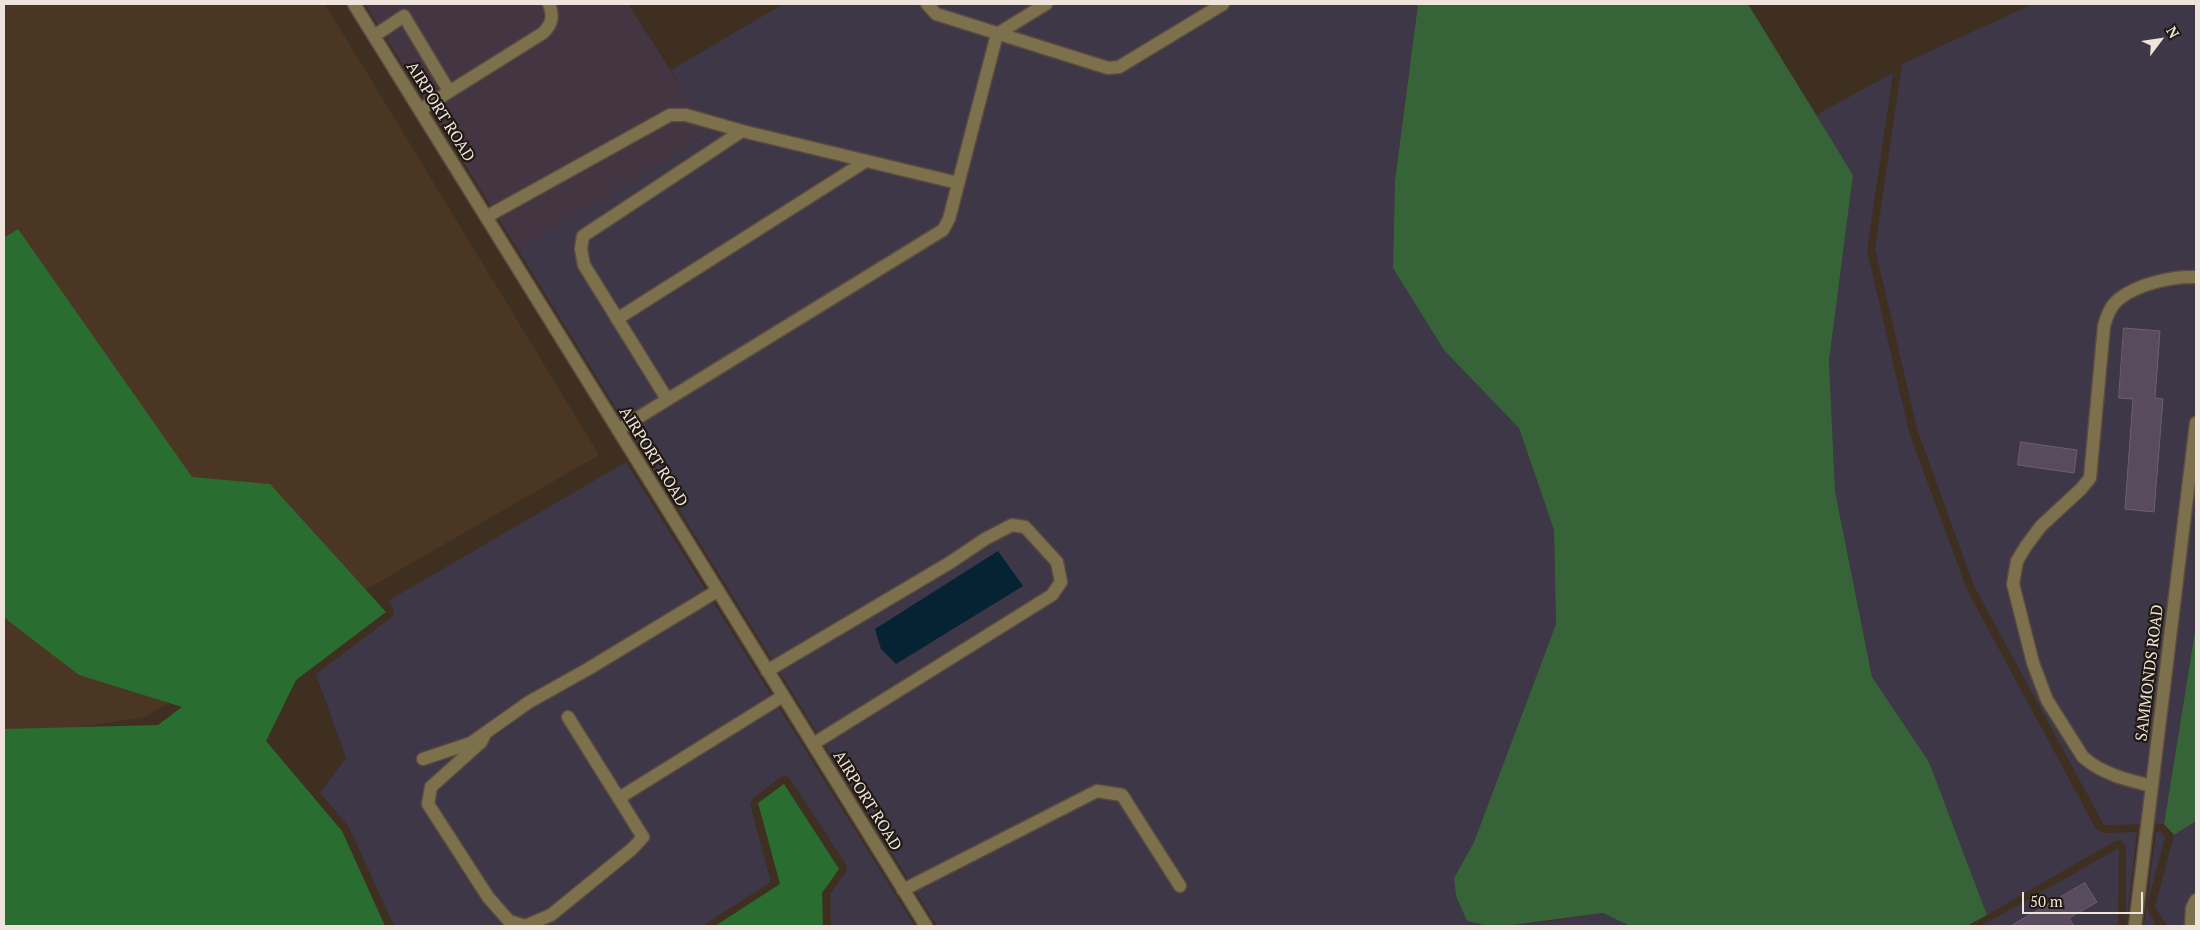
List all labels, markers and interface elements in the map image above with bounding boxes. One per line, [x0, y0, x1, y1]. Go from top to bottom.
north arrow [2135, 15, 2185, 65]
text: N [2162, 23, 2184, 41]
street label: AIRPORT ROAD [402, 59, 478, 165]
street label: AIRPORT ROAD [615, 404, 691, 510]
street label: SAMMONDS ROAD [2132, 604, 2168, 742]
street label: AIRPORT ROAD [829, 748, 905, 854]
scale bar [2025, 882, 2146, 914]
text: 50 m [2030, 891, 2063, 911]

